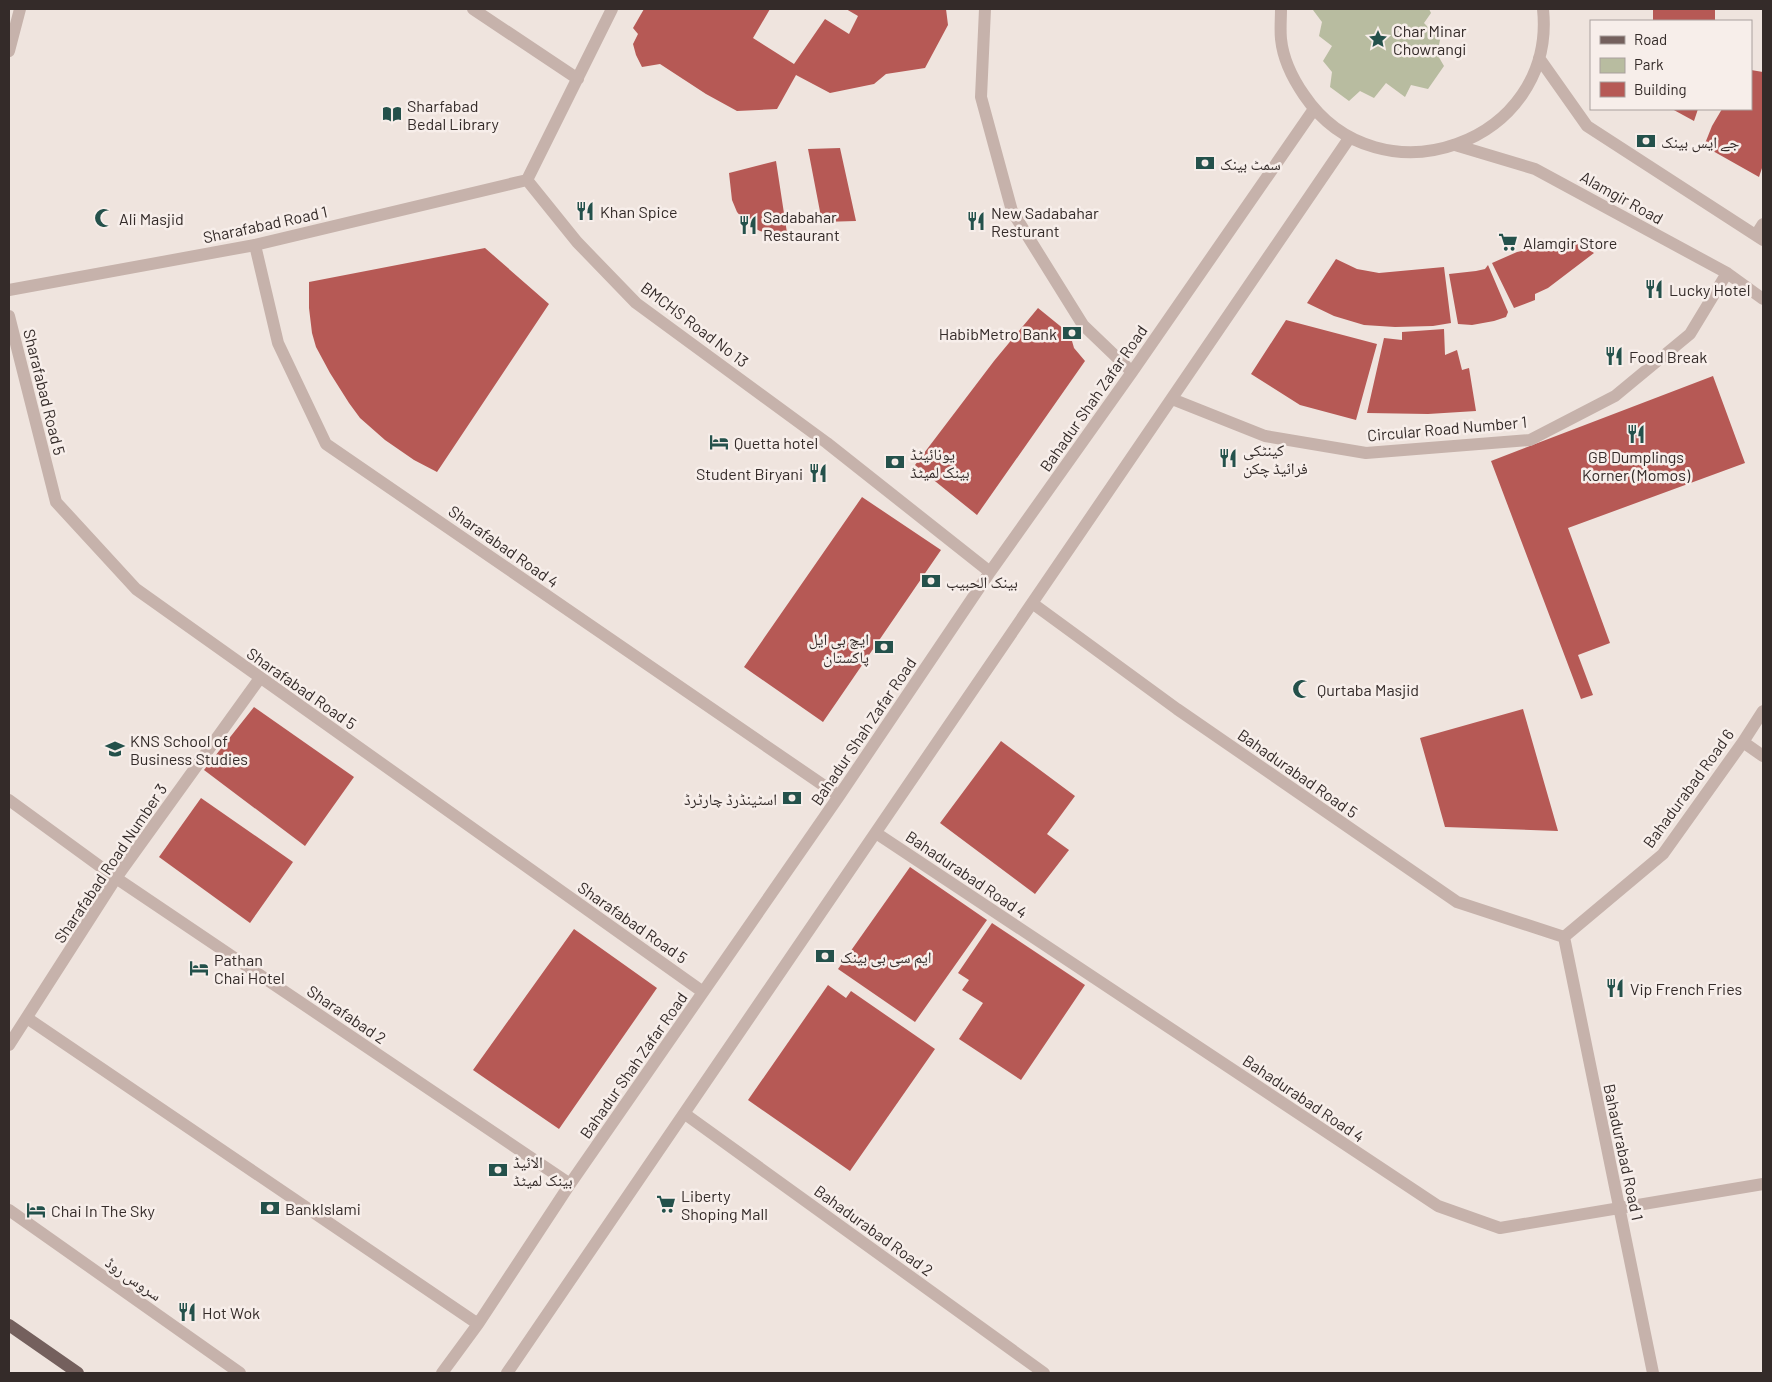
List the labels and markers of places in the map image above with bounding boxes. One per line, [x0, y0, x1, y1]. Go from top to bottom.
place label: Char Minar Chowrangi [1393, 21, 1467, 58]
place icon: Char Minar Chowrangi [1367, 28, 1389, 50]
place label: Sharfabad Bedal Library [407, 96, 499, 133]
library icon: Sharfabad Bedal Library [381, 103, 403, 125]
bank icon: جے ایس بینک [1635, 130, 1657, 152]
place label: جے ایس بینک [1661, 132, 1739, 153]
bank icon: سمٹ بینک [1194, 152, 1216, 174]
place label: سمٹ بینک [1220, 154, 1281, 173]
restaurant icon: Khan Spice [574, 200, 596, 222]
place label: Khan Spice [600, 202, 677, 221]
place label: New Sadabahar Resturant [991, 203, 1099, 240]
mosque icon: Ali Masjid [93, 207, 115, 229]
place label: Sadabahar Restaurant [763, 207, 840, 244]
place label: Ali Masjid [119, 209, 184, 228]
restaurant icon: New Sadabahar Resturant [965, 210, 987, 232]
restaurant icon: Sadabahar Restaurant [737, 214, 759, 236]
supermarket icon: Alamgir Store [1497, 231, 1519, 253]
place label: Alamgir Store [1523, 233, 1617, 252]
restaurant icon: Lucky Hotel [1643, 278, 1665, 300]
place label: Lucky Hotel [1669, 280, 1750, 299]
bank icon: HabibMetro Bank [1061, 322, 1083, 344]
place label: HabibMetro Bank [939, 324, 1057, 343]
restaurant icon: Food Break [1603, 345, 1625, 367]
place label: Food Break [1629, 347, 1707, 366]
restaurant icon: GB Dumplings Korner (Momos) [1625, 423, 1647, 445]
hotel icon: Quetta hotel [708, 431, 730, 453]
place label: Quetta hotel [734, 433, 818, 452]
place label: کینٹکی فرائیڈ چکن [1243, 440, 1308, 479]
place label: یونائیٹڈ بینک لمیٹڈ [910, 444, 970, 481]
restaurant icon: کینٹکی فرائیڈ چکن [1217, 447, 1239, 469]
place label: GB Dumplings Korner (Momos) [1582, 447, 1691, 484]
bank icon: یونائیٹڈ بینک لمیٹڈ [884, 451, 906, 473]
restaurant icon: Student Biryani [807, 462, 829, 484]
place label: Student Biryani [696, 464, 803, 483]
bank icon: بينک الحبيب [920, 570, 942, 592]
place label: بينک الحبيب [946, 572, 1018, 591]
place label: ایچ بی ایل پاکستان [809, 629, 869, 668]
bank icon: ایچ بی ایل پاکستان [873, 636, 895, 658]
mosque icon: Qurtaba Masjid [1291, 678, 1313, 700]
place label: Qurtaba Masjid [1317, 680, 1419, 699]
place label: KNS School of Business Studies [130, 731, 248, 768]
school or university icon: KNS School of Business Studies [104, 738, 126, 760]
bank icon: اسٹینڈرڈ چارٹرڈ [781, 787, 803, 809]
place label: اسٹینڈرڈ چارٹرڈ [684, 789, 777, 809]
bank icon: ایم سی بی بینک [814, 945, 836, 967]
place label: ایم سی بی بینک [840, 947, 932, 968]
place label: Pathan Chai Hotel [214, 950, 285, 987]
hotel icon: Pathan Chai Hotel [188, 957, 210, 979]
restaurant icon: Vip French Fries [1604, 977, 1626, 999]
place label: Vip French Fries [1630, 979, 1742, 998]
place label: الائیڈ بینک لمیٹڈ [513, 1152, 573, 1189]
bank icon: الائیڈ بینک لمیٹڈ [487, 1159, 509, 1181]
place label: Liberty Shoping Mall [681, 1186, 768, 1223]
supermarket icon: Liberty Shoping Mall [655, 1193, 677, 1215]
bank icon: BankIslami [259, 1197, 281, 1219]
hotel icon: Chai In The Sky [25, 1199, 47, 1221]
place label: BankIslami [285, 1199, 361, 1218]
place label: Chai In The Sky [51, 1201, 155, 1220]
restaurant icon: Hot Wok [176, 1301, 198, 1323]
place label: Hot Wok [202, 1303, 260, 1322]

